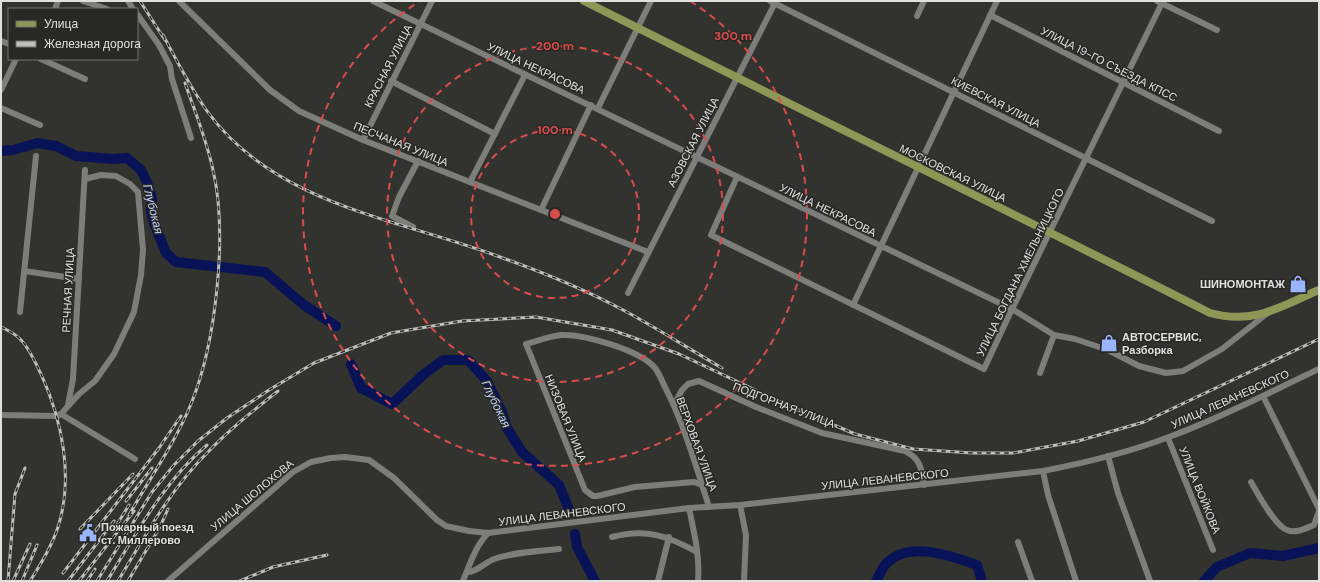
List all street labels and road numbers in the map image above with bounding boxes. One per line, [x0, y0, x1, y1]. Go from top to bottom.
street label: КРАСНАЯ УЛИЦА [361, 22, 415, 110]
street label: УЛИЦА 19-ГО СЪЕЗДА КПСС [1038, 23, 1180, 105]
street label: УЛИЦА НЕКРАСОВА [485, 39, 588, 97]
street label: КИЕВСКАЯ УЛИЦА [949, 73, 1044, 131]
street label: АЗОВСКАЯ УЛИЦА [664, 94, 722, 189]
street label: ПЕСЧАНАЯ УЛИЦА [352, 119, 451, 170]
street label: МОСКОВСКАЯ УЛИЦА [897, 141, 1009, 205]
street label: УЛИЦА НЕКРАСОВА [777, 180, 879, 240]
street label: УЛИЦА БОГДАНА ХМЕЛЬНИЦКОГО [973, 185, 1067, 358]
street label: РЕЧНАЯ УЛИЦА [59, 246, 77, 333]
street label: УЛИЦА ЛЕВАНЕВСКОГО [1169, 366, 1292, 431]
street label: НИЗОВАЯ УЛИЦА [542, 372, 590, 465]
street label: ПОДГОРНАЯ УЛИЦА [731, 379, 838, 431]
street label: ВЕРХОВАЯ УЛИЦА [673, 395, 721, 494]
street label: УЛИЦА ВОЙКОВА [1176, 444, 1224, 536]
street label: УЛИЦА ШОЛОХОВА [208, 456, 297, 534]
street label: УЛИЦА ЛЕВАНЕВСКОГО [821, 465, 950, 493]
street label: УЛИЦА ЛЕВАНЕВСКОГО [498, 499, 627, 529]

